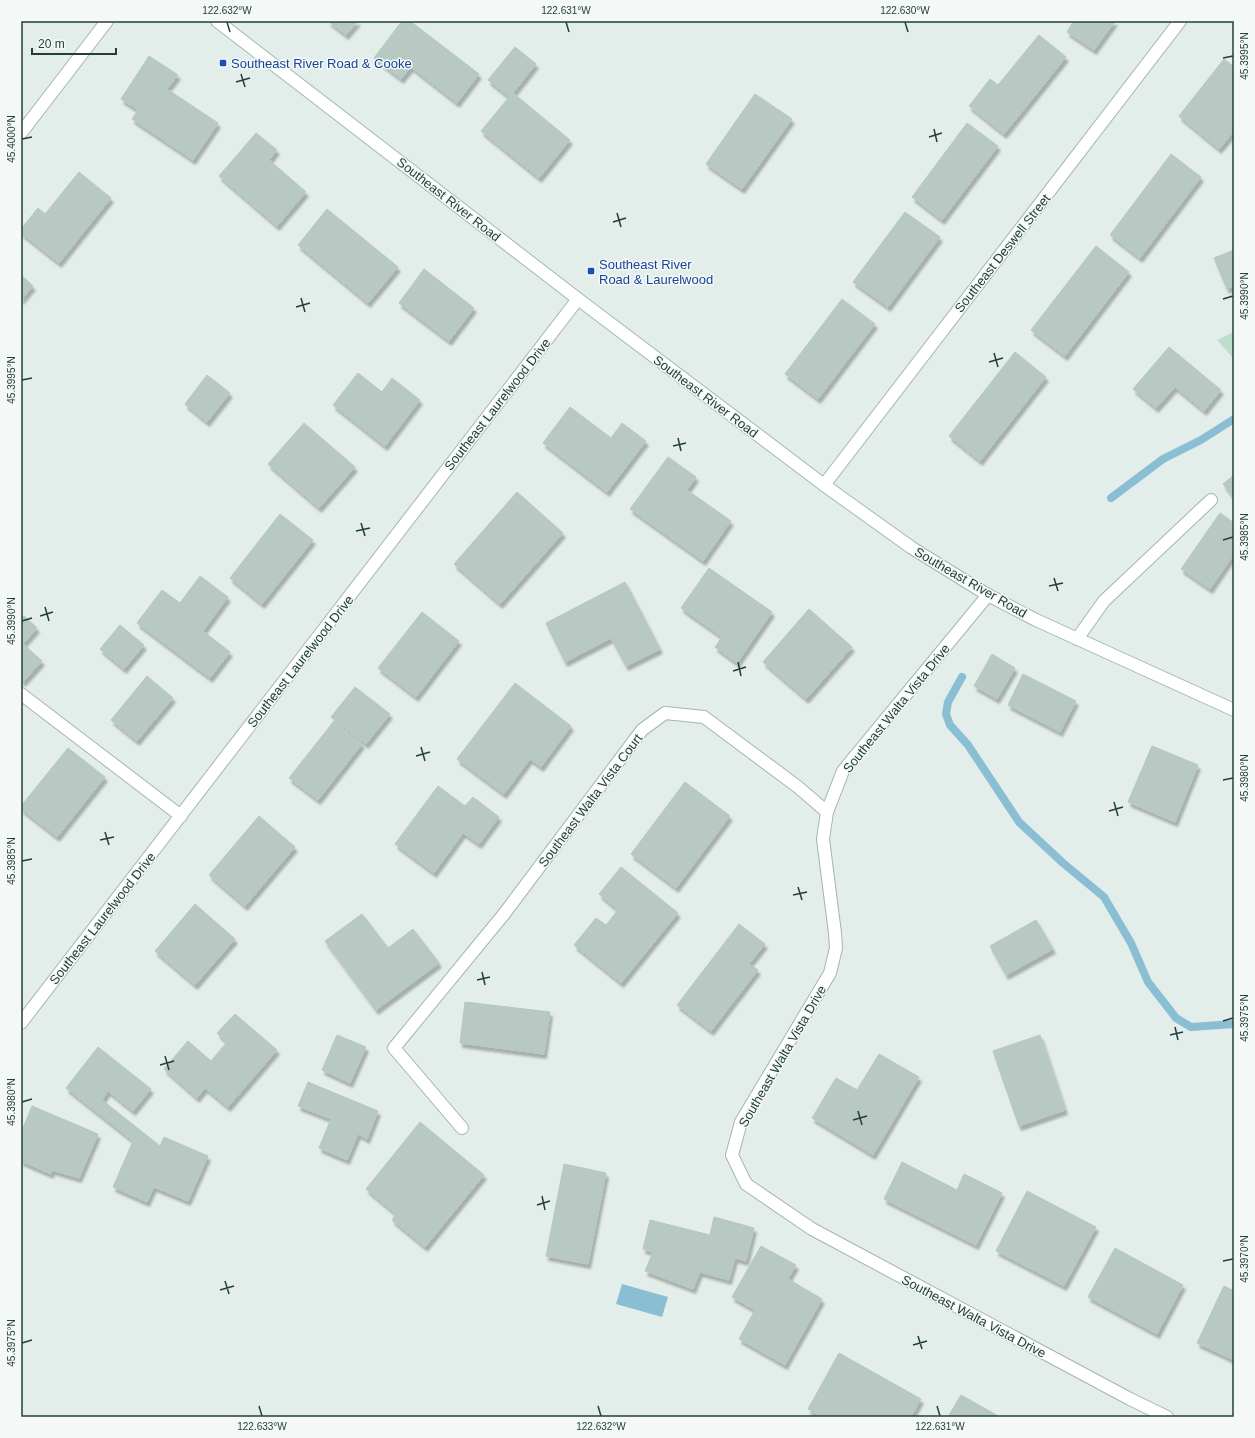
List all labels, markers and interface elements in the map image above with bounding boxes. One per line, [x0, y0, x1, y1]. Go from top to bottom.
text: 122.632°W [202, 5, 252, 16]
text: 122.631°W [541, 5, 591, 16]
text: 122.630°W [880, 5, 930, 16]
scale bar [32, 30, 116, 56]
text: 45.3995°N [1239, 32, 1250, 80]
text: 20 m [38, 37, 65, 51]
place label: Southeast River Road & Cooke [231, 56, 412, 71]
marker: Southeast River Road & Cooke [218, 58, 228, 68]
text: 45.4000°N [6, 115, 17, 163]
street label: Southeast River Road [394, 154, 503, 244]
street label: Southeast Deswell Street [952, 191, 1053, 315]
place label: Southeast River Road & Laurelwood [599, 257, 713, 287]
marker: Southeast River Road & Laurelwood [586, 266, 596, 276]
text: 45.3990°N [1239, 272, 1250, 320]
street label: Southeast Laurelwood Drive [441, 335, 554, 473]
street label: Southeast River Road [650, 352, 761, 441]
text: 45.3995°N [6, 356, 17, 404]
text: 45.3985°N [1239, 513, 1250, 561]
street label: Southeast River Road [912, 544, 1030, 621]
street label: Southeast Laurelwood Drive [244, 592, 357, 730]
text: 45.3990°N [6, 597, 17, 645]
street label: Southeast Walta Vista Drive [840, 641, 953, 776]
street label: Southeast Walta Vista Court [535, 731, 646, 870]
text: 45.3980°N [1239, 754, 1250, 802]
text: 45.3985°N [6, 837, 17, 885]
street label: Southeast Laurelwood Drive [46, 849, 159, 987]
street label: Southeast Walta Vista Drive [736, 983, 829, 1130]
text: 45.3975°N [1239, 994, 1250, 1042]
text: 45.3980°N [6, 1078, 17, 1126]
text: 45.3970°N [1239, 1235, 1250, 1283]
street label: Southeast Walta Vista Drive [899, 1272, 1048, 1361]
text: 45.3975°N [6, 1319, 17, 1367]
text: 122.633°W [237, 1421, 287, 1432]
text: 122.632°W [576, 1421, 626, 1432]
text: 122.631°W [915, 1421, 965, 1432]

